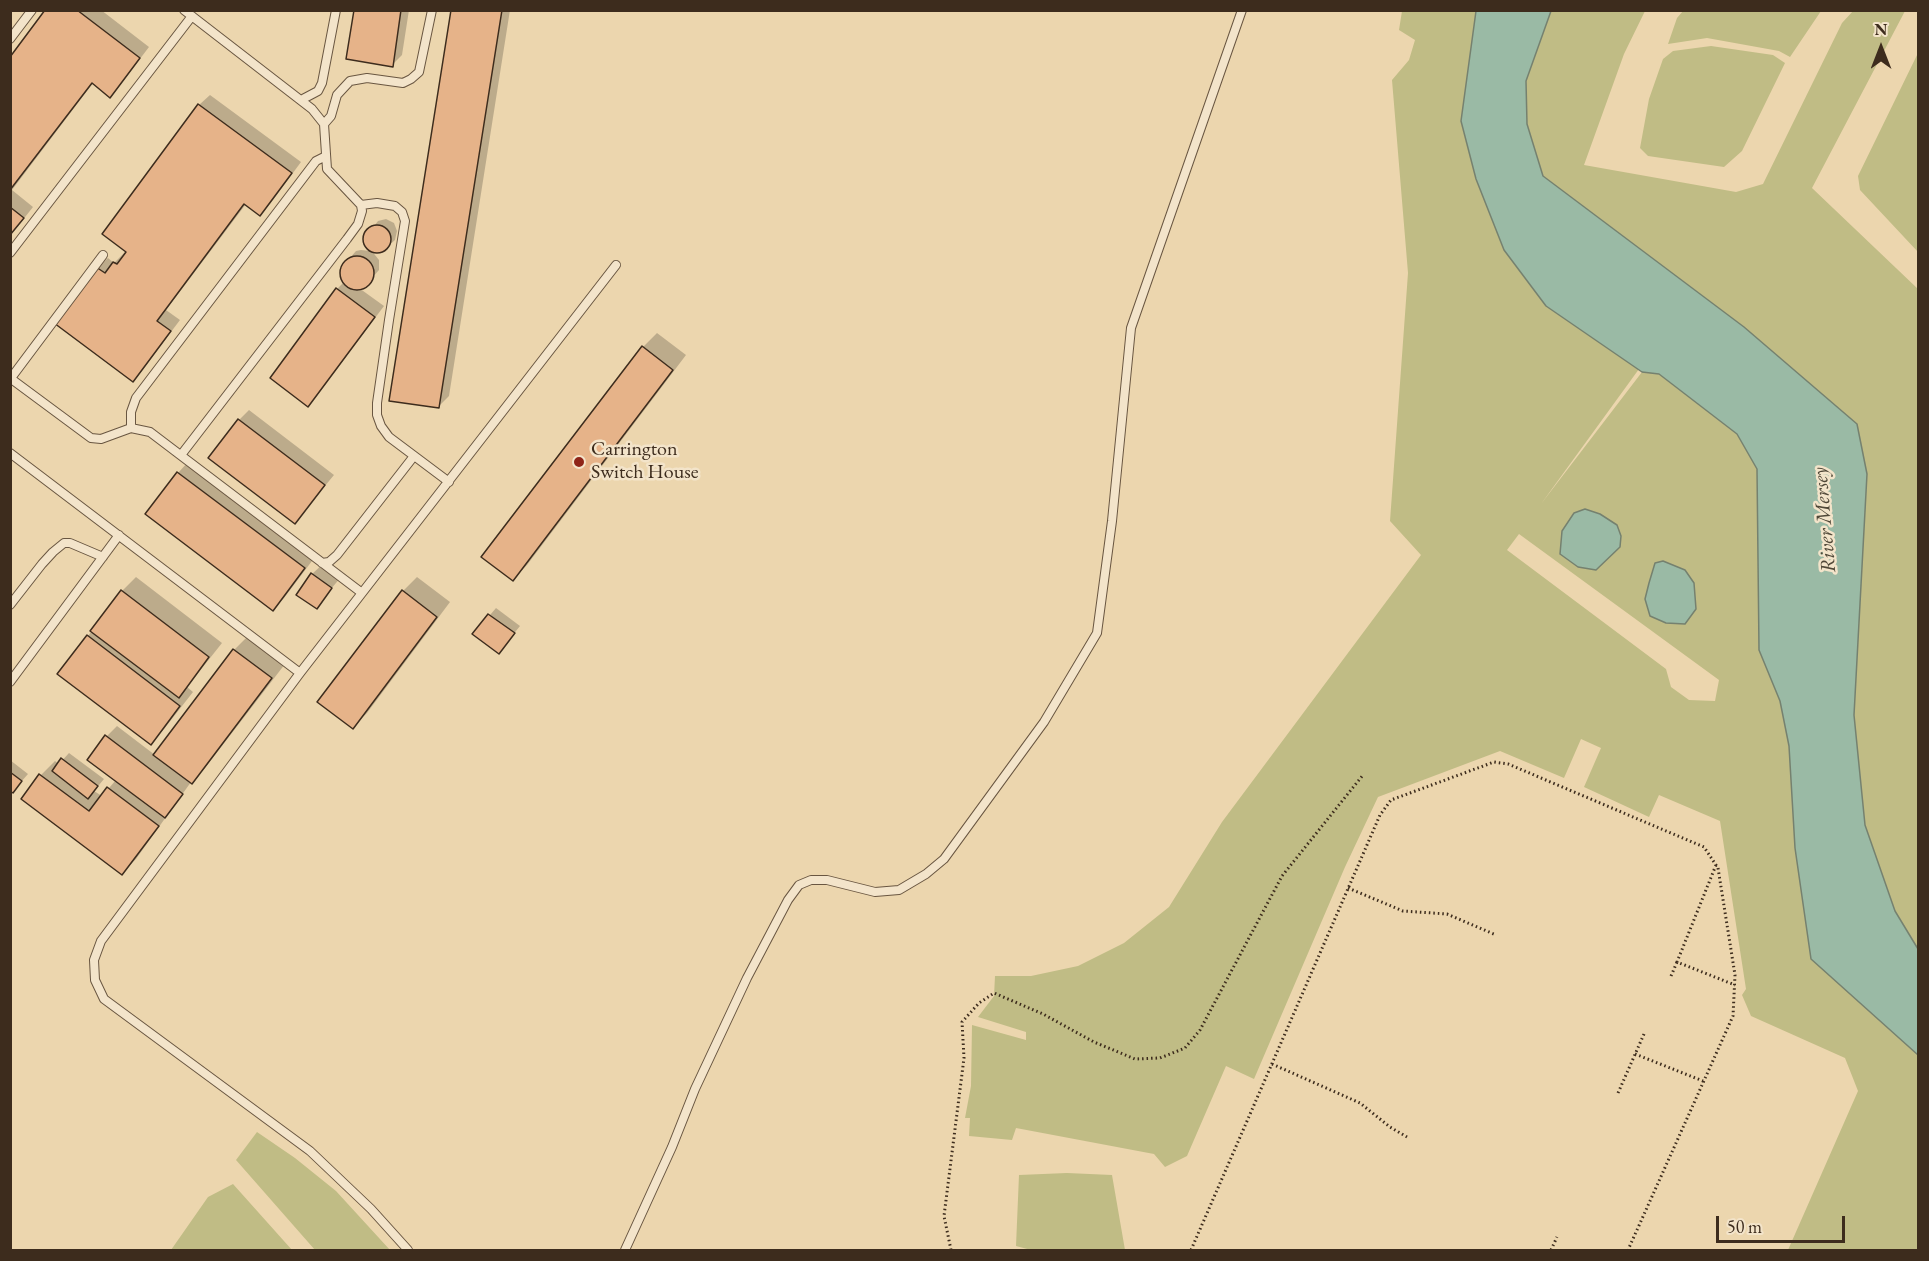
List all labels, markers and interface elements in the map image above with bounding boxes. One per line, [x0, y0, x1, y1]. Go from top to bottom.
north arrow [1851, 18, 1911, 78]
text: N [1875, 19, 1887, 40]
place label: Carrington Switch House [591, 438, 699, 485]
marker: Carrington Switch House [572, 455, 586, 469]
water label: River Mersey [1808, 466, 1842, 574]
scale bar [1719, 1204, 1848, 1242]
text: 50 m [1727, 1215, 1762, 1238]

